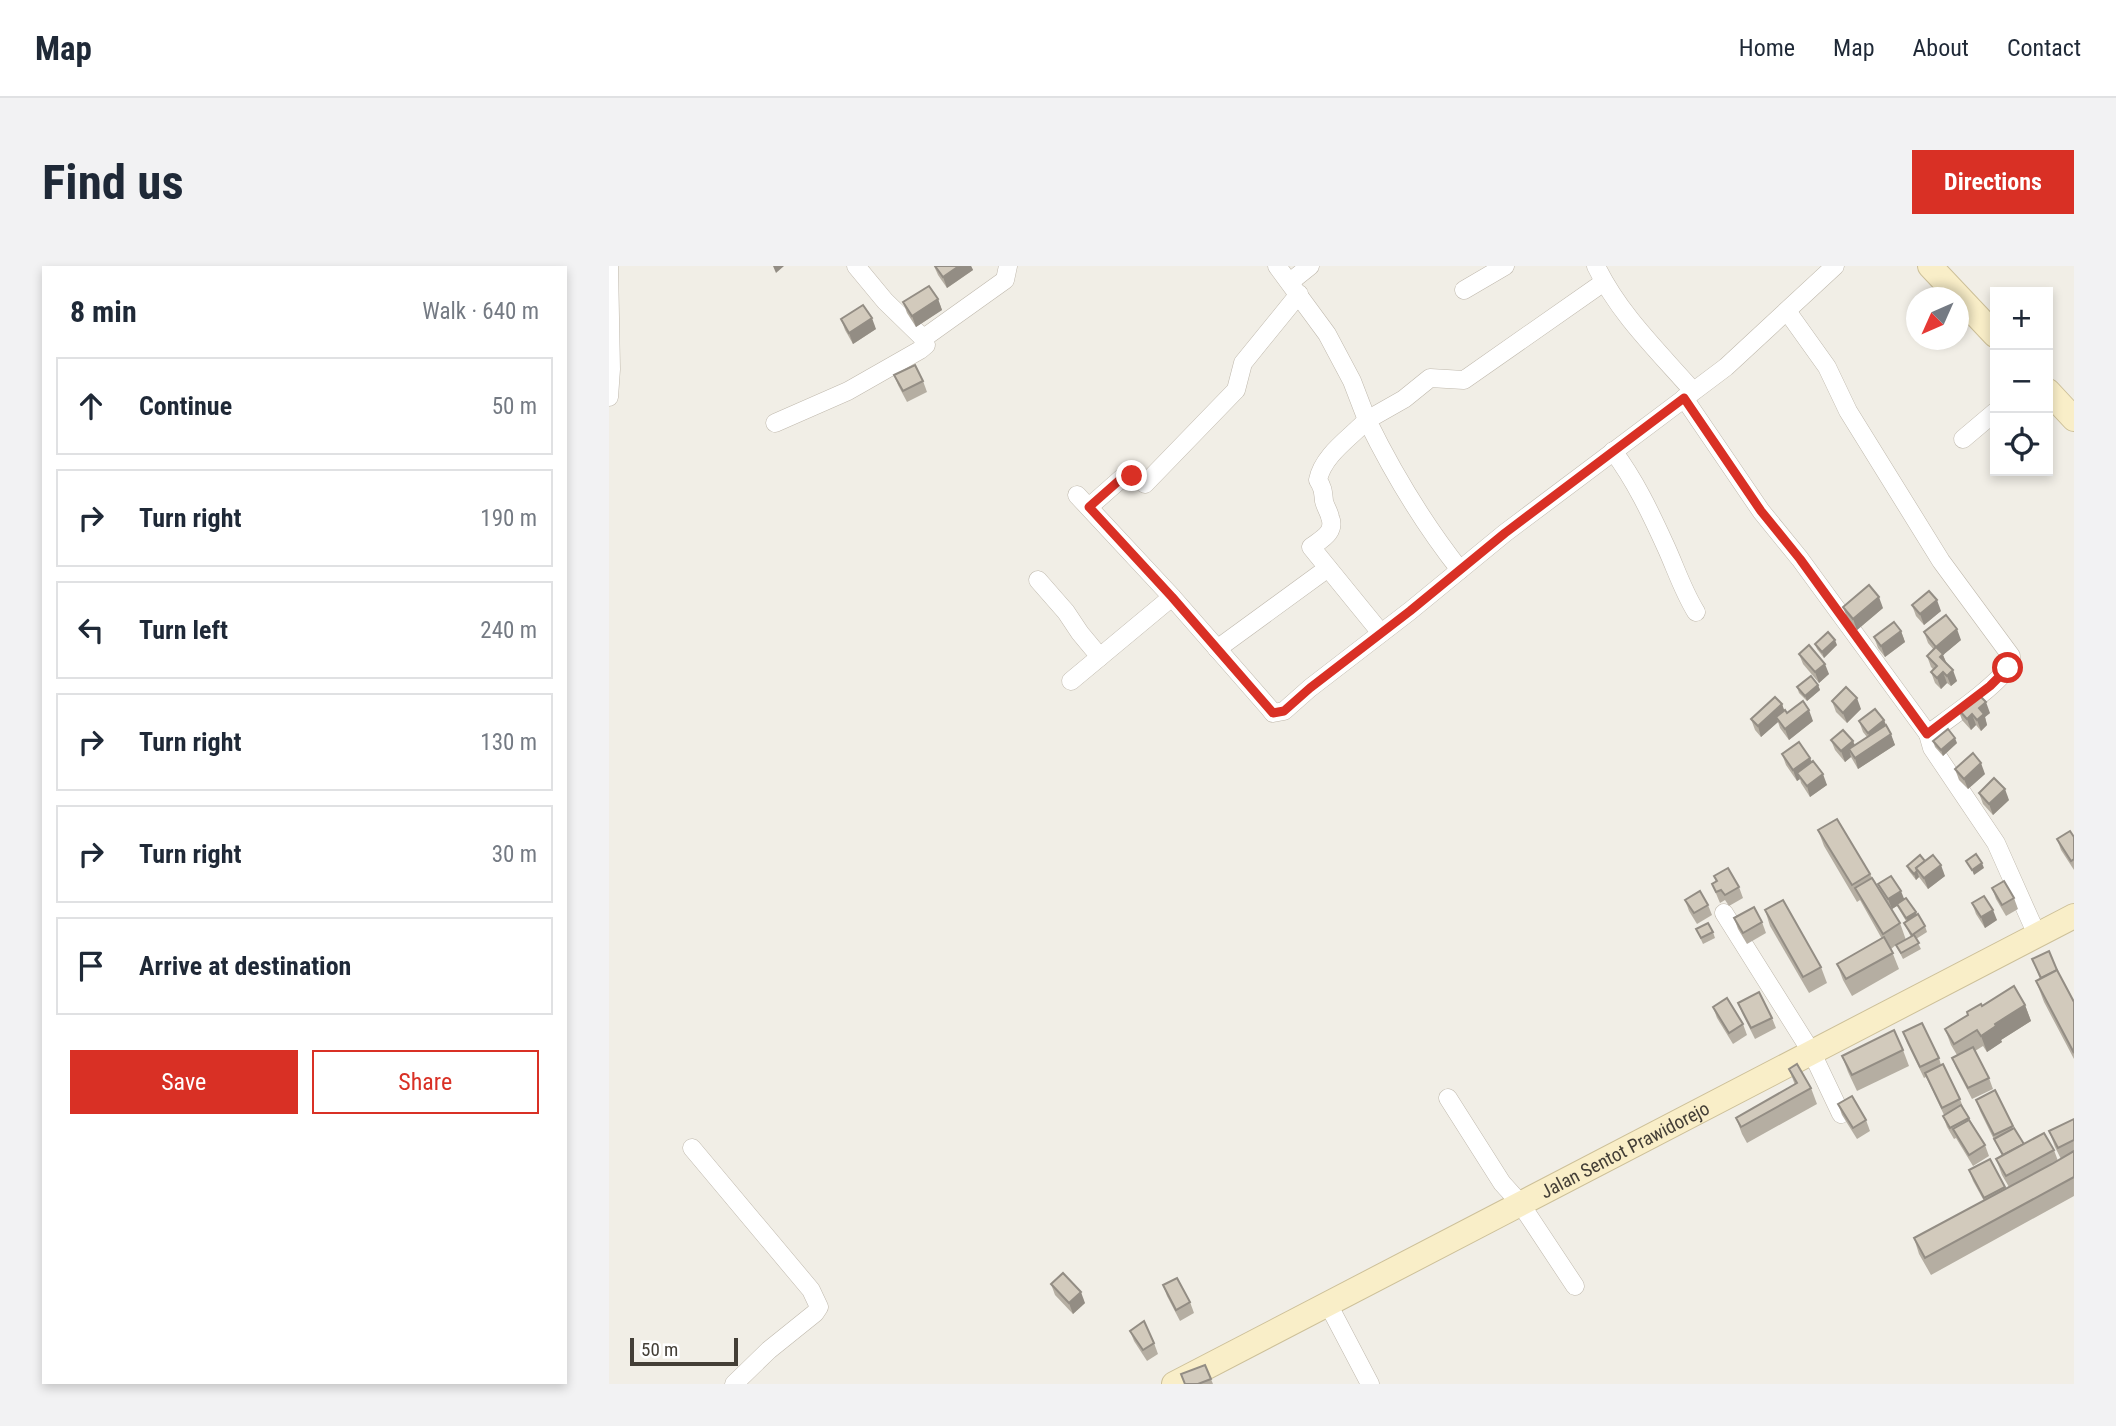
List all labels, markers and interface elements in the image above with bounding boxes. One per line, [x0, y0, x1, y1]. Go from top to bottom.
text: Map [35, 29, 92, 68]
text: Home [1739, 34, 1795, 62]
text: Map [1833, 34, 1875, 62]
text: About [1913, 34, 1969, 62]
text: Contact [2007, 34, 2081, 62]
button: Directions [1912, 150, 2074, 214]
text: Find us [42, 154, 184, 211]
north arrow [1906, 287, 1969, 350]
map controls [1990, 287, 2053, 476]
button: + [1990, 287, 2053, 350]
text: 8 min [70, 294, 137, 329]
text: Walk · 640 m [422, 298, 539, 325]
button: − [1990, 350, 2053, 413]
icon: ahead [72, 387, 110, 425]
text: Continue [139, 391, 232, 421]
text: 50 m [492, 393, 537, 420]
button: locate [1990, 413, 2053, 476]
route end [1116, 460, 1147, 491]
icon: right [72, 499, 110, 537]
text: Turn right [139, 503, 241, 533]
text: 190 m [480, 505, 537, 532]
icon: left [72, 611, 110, 649]
text: Turn left [139, 615, 228, 645]
text: 240 m [480, 617, 537, 644]
route start [1992, 652, 2023, 683]
icon: right [72, 723, 110, 761]
text: Turn right [139, 727, 241, 757]
text: 130 m [480, 729, 537, 756]
icon: right [72, 835, 110, 873]
text: Turn right [139, 839, 241, 869]
text: 30 m [492, 841, 537, 868]
icon: arrive [72, 947, 110, 985]
text: Arrive at destination [139, 951, 351, 981]
button: Save [70, 1050, 298, 1114]
button: Share [312, 1050, 539, 1114]
street label: Jalan Sentot Prawidorejo [1536, 1097, 1713, 1204]
scale bar [630, 1335, 739, 1367]
text: 50 m [641, 1338, 678, 1361]

